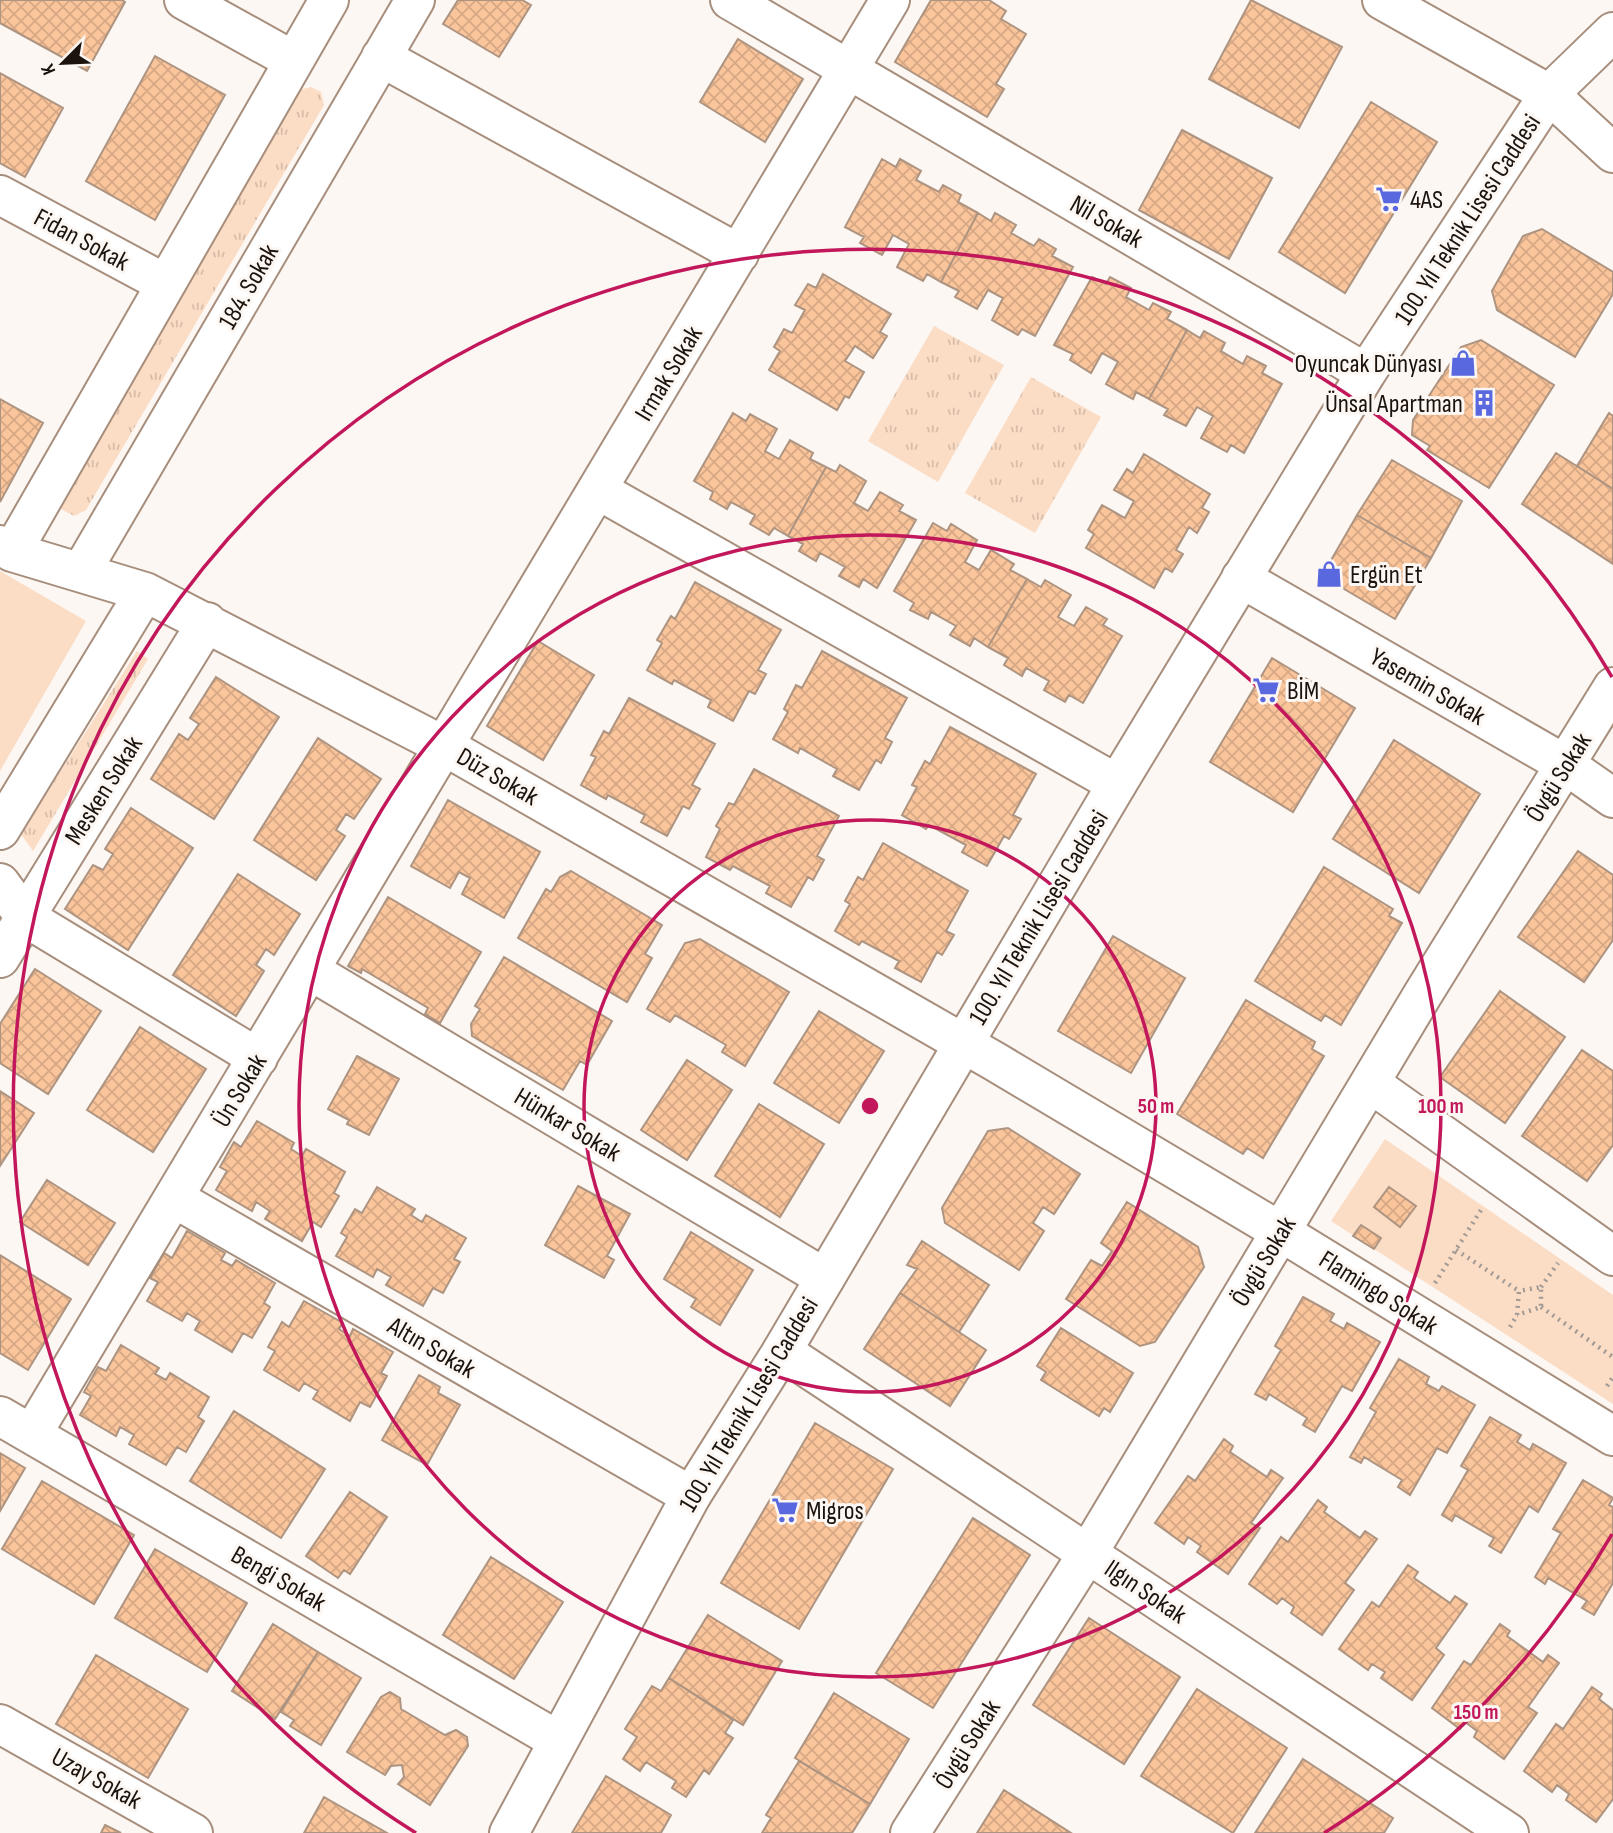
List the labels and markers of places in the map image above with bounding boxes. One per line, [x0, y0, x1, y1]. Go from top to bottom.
supermarket icon: 4AS [1374, 184, 1404, 214]
place label: 4AS [1410, 185, 1443, 216]
shop icon: Oyuncak Dünyası [1448, 348, 1478, 378]
place label: Oyuncak Dünyası [1294, 349, 1442, 380]
building icon: Ünsal Apartman [1469, 388, 1499, 418]
place label: Ünsal Apartman [1325, 389, 1463, 420]
shop icon: Ergün Et [1314, 559, 1344, 589]
place label: Ergün Et [1350, 560, 1423, 591]
supermarket icon: BİM [1251, 675, 1281, 705]
place label: BİM [1287, 676, 1319, 707]
centre of rings [858, 1094, 882, 1118]
supermarket icon: Migros [770, 1495, 800, 1525]
place label: Migros [806, 1496, 864, 1527]

